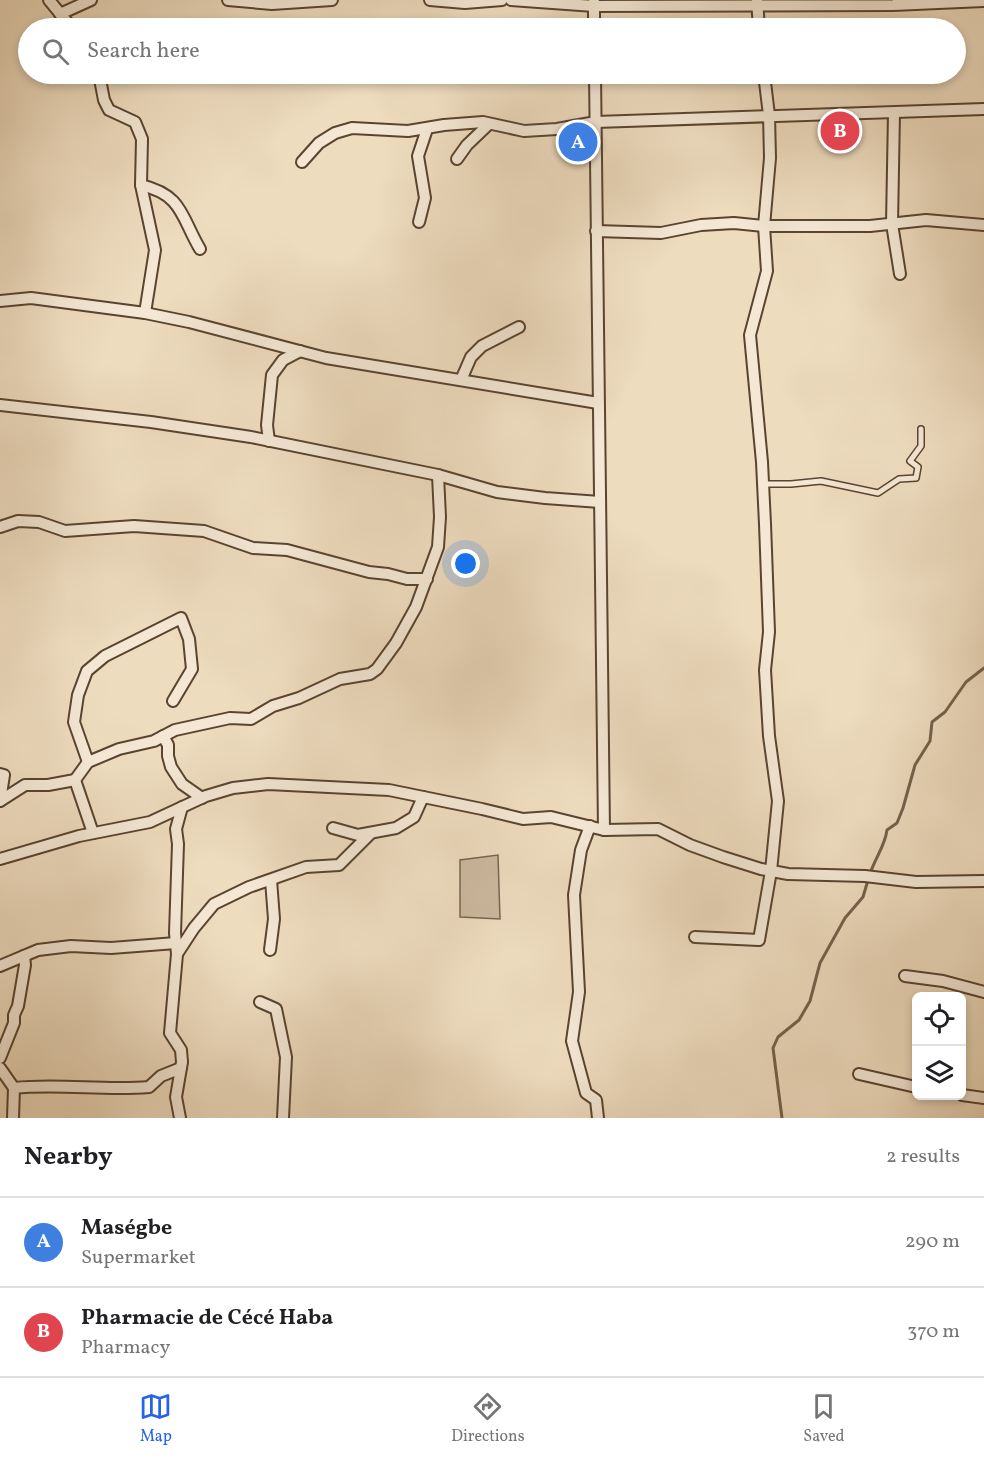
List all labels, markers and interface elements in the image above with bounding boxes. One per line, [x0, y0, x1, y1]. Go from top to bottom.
search box [18, 18, 966, 84]
icon: search [39, 35, 72, 68]
text: Search here [87, 36, 200, 67]
pin: B [820, 108, 860, 154]
pin: A [558, 120, 598, 164]
your location [451, 549, 480, 578]
map controls [912, 992, 966, 1100]
button: locate [912, 992, 966, 1046]
button: layers [912, 1046, 966, 1100]
text: Nearby [24, 1139, 113, 1175]
text: 2 results [886, 1143, 960, 1171]
text: Maségbe [81, 1213, 172, 1244]
text: A [36, 1228, 51, 1256]
text: 290 m [905, 1228, 960, 1256]
text: Supermarket [81, 1244, 196, 1272]
text: Pharmacie de Cécé Haba [81, 1303, 333, 1334]
text: B [37, 1318, 50, 1346]
text: 370 m [907, 1318, 960, 1346]
text: Pharmacy [81, 1334, 170, 1362]
tab: Map [139, 1390, 172, 1448]
tab: Directions [451, 1390, 525, 1448]
tab: Saved [803, 1390, 845, 1448]

